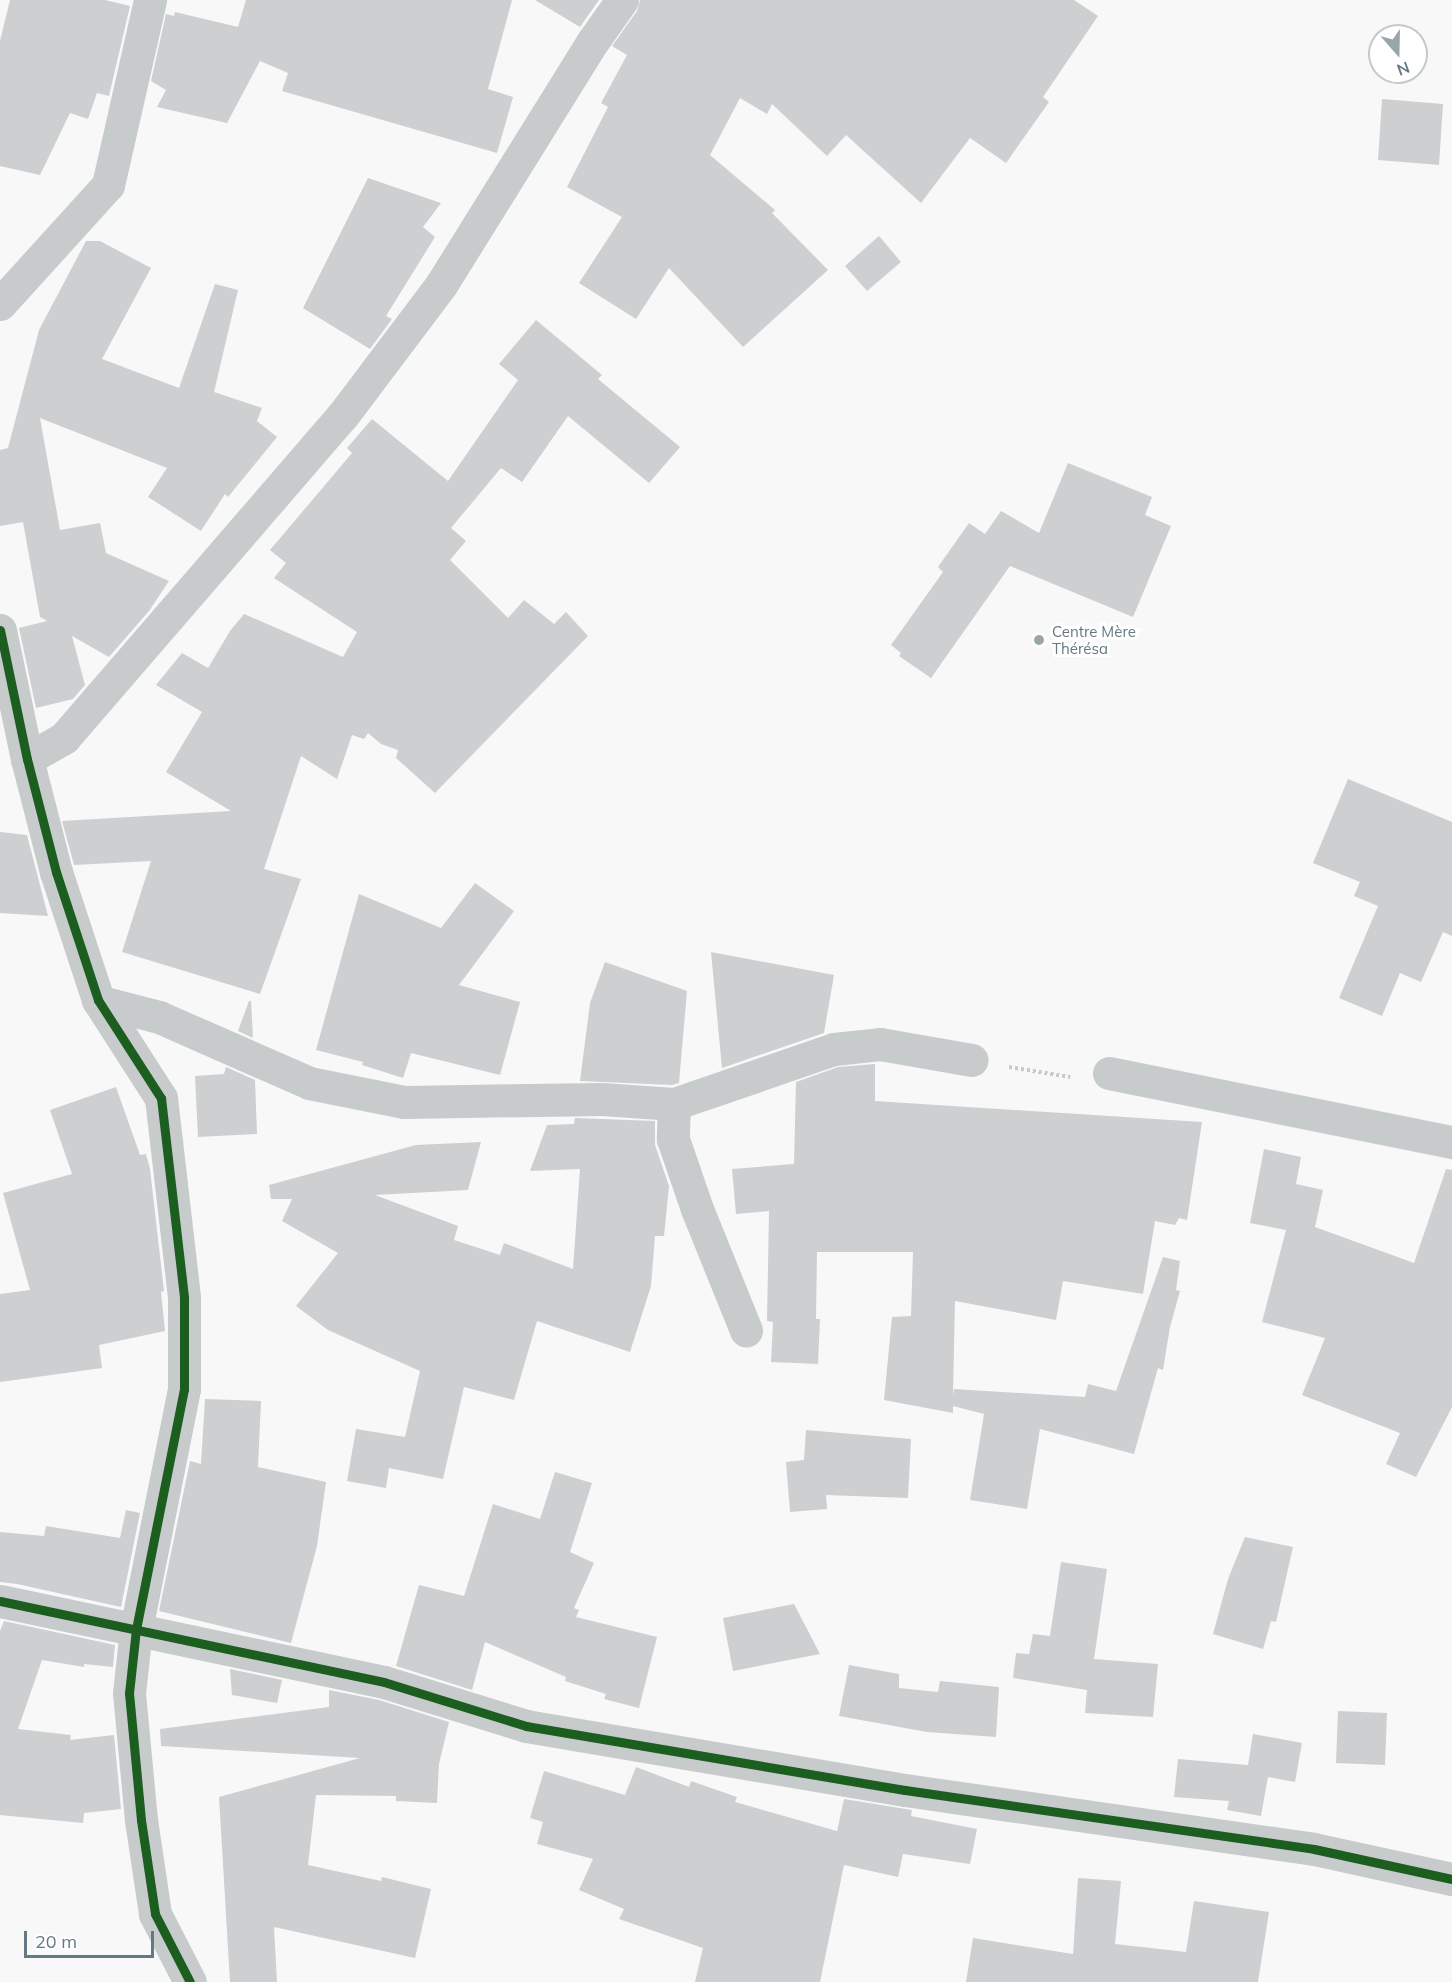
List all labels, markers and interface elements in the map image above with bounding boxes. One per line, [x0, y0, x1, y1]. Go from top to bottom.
north arrow [1368, 24, 1428, 84]
text: N [1394, 58, 1413, 81]
place label: Centre Mère Thérésa [1052, 622, 1136, 657]
marker: Centre Mère Thérésa [1030, 631, 1048, 649]
scale bar [27, 1919, 158, 1957]
text: 20 m [35, 1930, 77, 1953]

